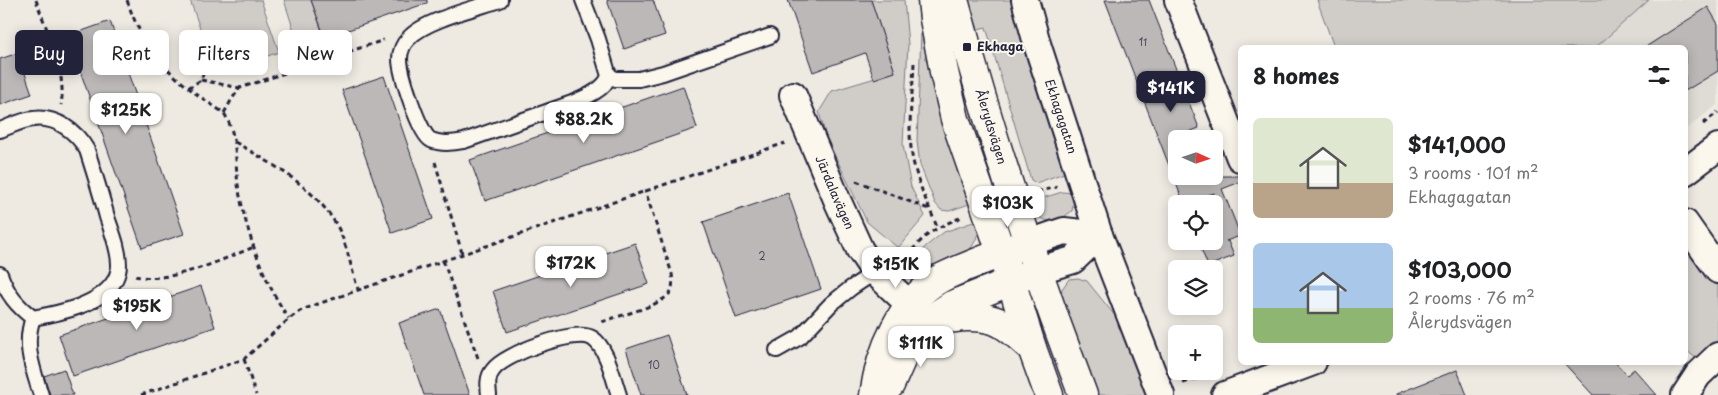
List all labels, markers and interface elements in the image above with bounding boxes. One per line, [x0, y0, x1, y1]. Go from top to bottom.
chip: Buy [15, 30, 83, 75]
chip: Rent [93, 30, 169, 75]
chip: Filters [179, 30, 268, 75]
chip: New [278, 30, 352, 75]
house number: 11 [1139, 34, 1147, 49]
place label: Ekhaga [977, 37, 1024, 55]
marker: Ekhaga [961, 41, 973, 53]
text: 8 homes [1253, 59, 1339, 91]
icon: filters [1645, 61, 1673, 89]
pin: $141K [1136, 70, 1206, 113]
text: $141K [1147, 75, 1195, 99]
street label: Ekhagagatan [1041, 77, 1082, 156]
street label: Ålerydsvägen [972, 87, 1012, 166]
pin: $125K [91, 92, 161, 135]
text: $125K [101, 97, 151, 121]
pin: $88.2K [543, 102, 625, 144]
text: $88.2K [555, 106, 613, 130]
text: $141,000 [1408, 128, 1506, 160]
north arrow [1168, 130, 1222, 185]
map controls [1168, 130, 1223, 380]
icon: home [1293, 138, 1353, 198]
street label: Järdalavägen [811, 152, 859, 232]
text: 3 rooms · 101 m² [1408, 160, 1539, 184]
text: Ekhagagatan [1408, 184, 1511, 208]
pin: $103K [973, 186, 1043, 228]
text: $103K [983, 190, 1033, 214]
button: locate [1168, 195, 1223, 250]
pin: $172K [536, 246, 606, 288]
pin: $151K [861, 246, 931, 289]
house number: 2 [758, 248, 766, 263]
text: $172K [546, 250, 596, 274]
text: $151K [873, 251, 919, 275]
text: $103,000 [1408, 253, 1512, 285]
button: layers [1168, 260, 1223, 315]
icon: home [1293, 263, 1353, 323]
text: 2 rooms · 76 m² [1408, 285, 1535, 309]
pin: $195K [102, 288, 172, 331]
text: $195K [113, 293, 161, 317]
text: Ålerydsvägen [1408, 309, 1512, 333]
button: + [1168, 325, 1223, 380]
pin: $111K [886, 326, 956, 368]
text: $111K [899, 330, 943, 354]
house number: 10 [648, 357, 660, 372]

